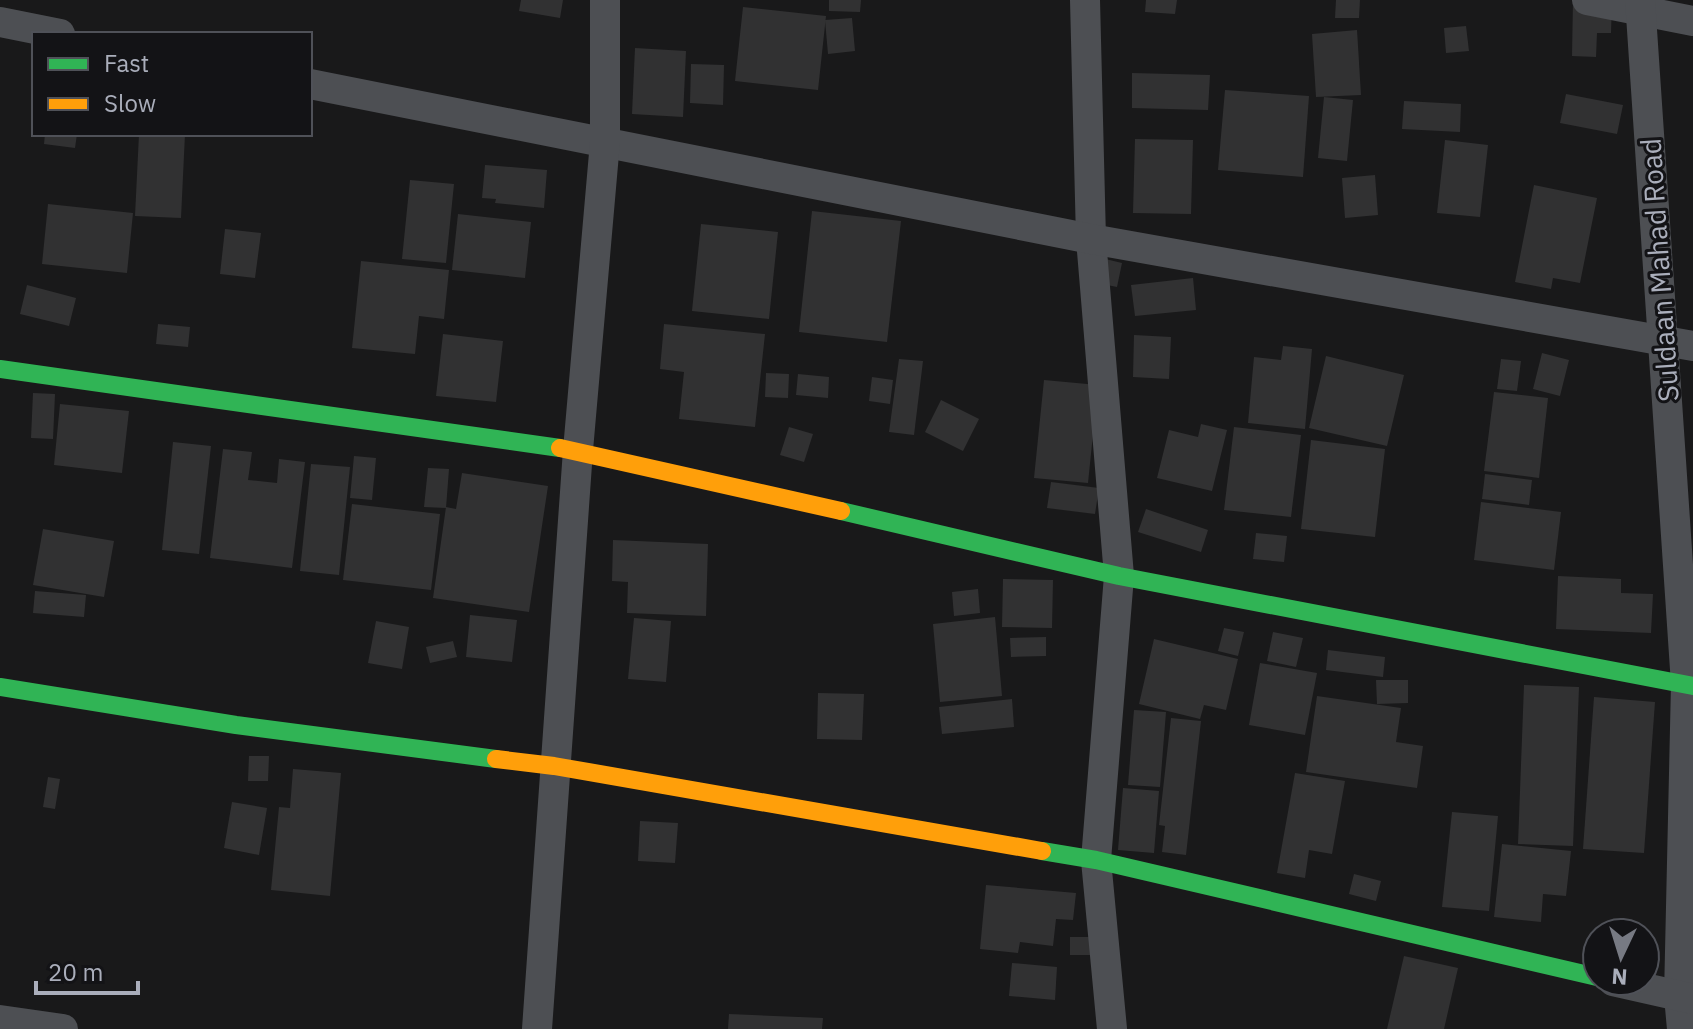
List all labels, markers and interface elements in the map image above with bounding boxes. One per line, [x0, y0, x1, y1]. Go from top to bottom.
legend [32, 32, 312, 136]
text: Fast [104, 47, 149, 79]
text: Slow [104, 87, 156, 119]
street label: Suldaan Mahad Road [1631, 137, 1687, 403]
north arrow [1581, 917, 1661, 997]
scale bar [36, 945, 138, 995]
text: 20 m [48, 956, 103, 988]
text: N [1611, 962, 1629, 992]

